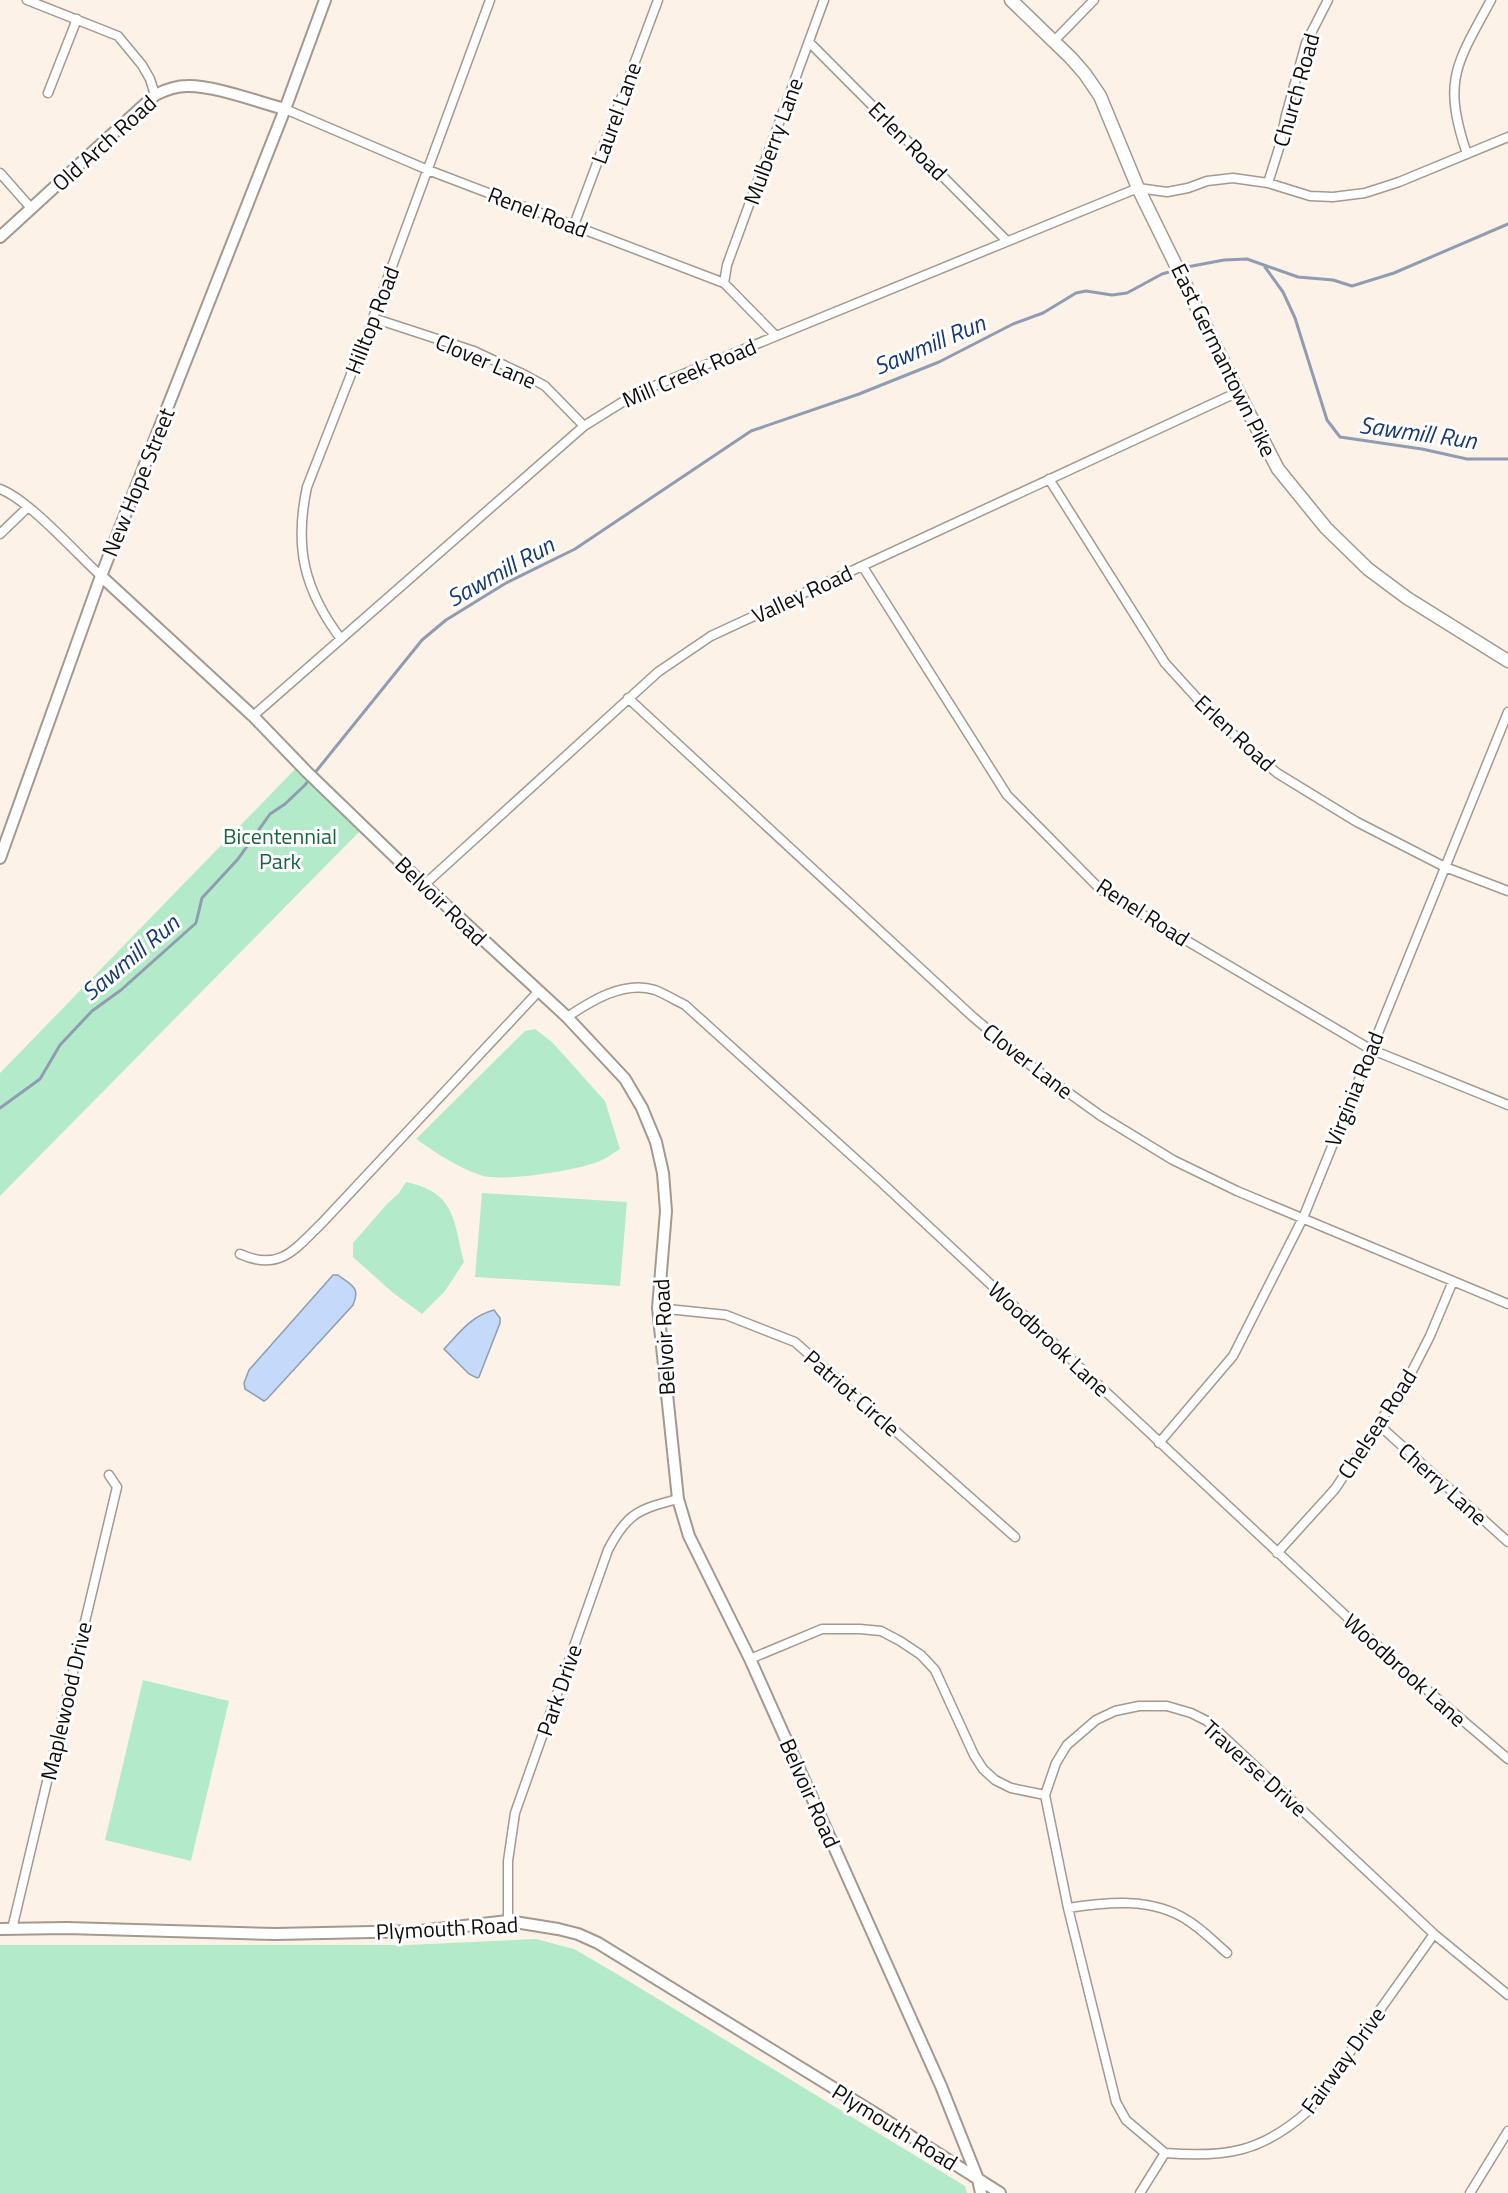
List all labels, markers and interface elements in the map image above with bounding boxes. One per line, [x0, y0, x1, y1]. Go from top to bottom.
street label: Church Road [1264, 29, 1328, 151]
street label: Laurel Lane [582, 57, 650, 169]
street label: Mulberry Lane [734, 73, 812, 209]
street label: Old Arch Road [44, 87, 164, 199]
street label: Erlen Road [861, 94, 955, 188]
street label: Renel Road [483, 177, 593, 247]
street label: East Germantown Pike [1162, 258, 1286, 462]
street label: Hilltop Road [336, 261, 408, 379]
water label: Sawmill Run [868, 304, 991, 384]
street label: Clover Lane [430, 324, 542, 398]
street label: Mill Creek Road [617, 329, 761, 417]
street label: New Hope Street [93, 402, 183, 562]
water label: Sawmill Run [1357, 406, 1480, 458]
water label: Sawmill Run [440, 526, 561, 615]
street label: Valley Road [746, 556, 858, 632]
street label: Erlen Road [1187, 686, 1283, 780]
park label: Bicentennial Park [223, 819, 337, 878]
street label: Belvoir Road [387, 848, 495, 954]
street label: Renel Road [1090, 869, 1196, 955]
water label: Sawmill Run [73, 905, 188, 1009]
street label: Clover Lane [975, 1015, 1081, 1107]
street label: Virginia Road [1316, 1026, 1392, 1152]
street label: Woodbrook Lane [980, 1273, 1118, 1405]
street label: Belvoir Road [644, 1278, 684, 1396]
street label: Patriot Circle [796, 1341, 908, 1445]
street label: Chelsea Road [1329, 1362, 1425, 1486]
street label: Cherry Lane [1391, 1435, 1495, 1533]
street label: Woodbrook Lane [1336, 1605, 1474, 1735]
street label: Maplewood Drive [31, 1618, 101, 1784]
street label: Park Drive [527, 1640, 591, 1740]
street label: Traverse Drive [1195, 1711, 1315, 1825]
street label: Belvoir Road [771, 1733, 849, 1853]
street label: Plymouth Road [375, 1907, 519, 1949]
street label: Fairway Drive [1292, 1999, 1394, 2121]
street label: Plymouth Road [826, 2075, 964, 2179]

